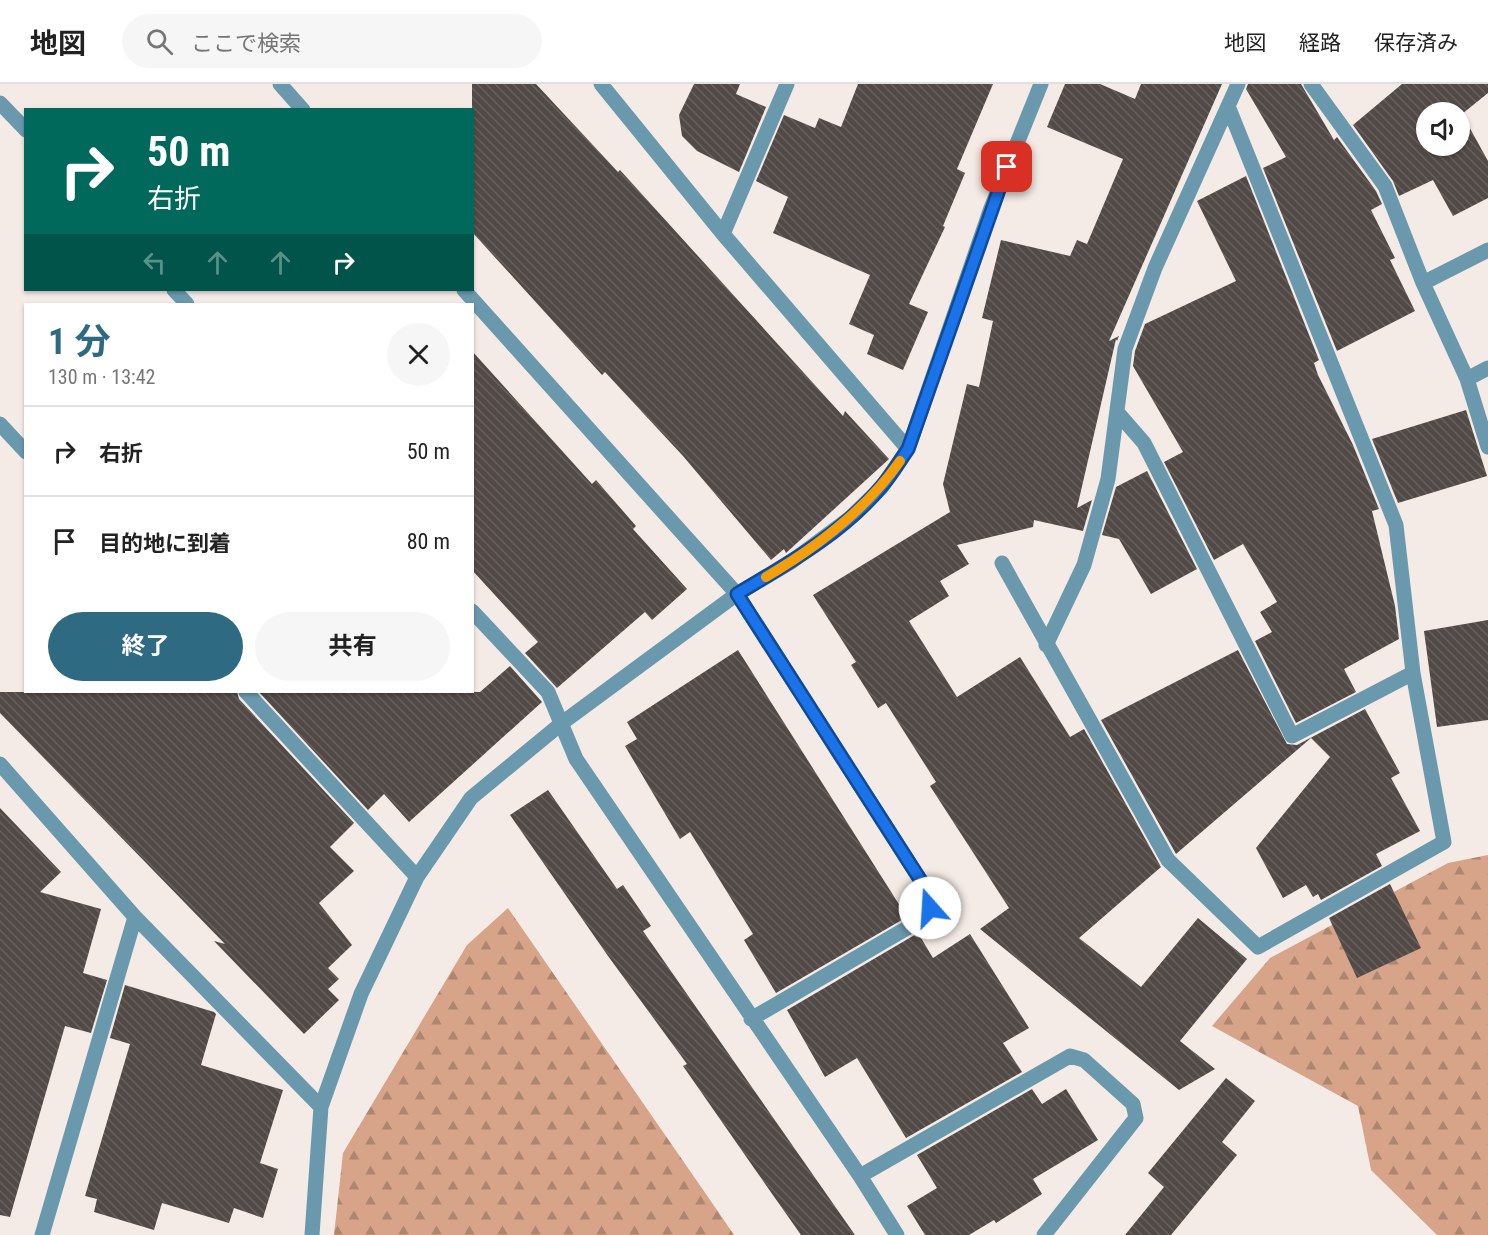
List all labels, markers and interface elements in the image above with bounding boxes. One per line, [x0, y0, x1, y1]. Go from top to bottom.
search box [122, 14, 542, 68]
icon: search [143, 25, 176, 58]
text: 地図 [30, 27, 86, 60]
text: ここで検索 [191, 31, 301, 56]
text: 地図 [1224, 31, 1266, 55]
text: 経路 [1299, 31, 1341, 55]
text: 保存済み [1374, 31, 1458, 55]
map controls [1416, 102, 1470, 156]
button: sound [1416, 102, 1470, 156]
text: 50 m [147, 127, 230, 176]
icon: right [48, 132, 126, 210]
pin [981, 141, 1032, 192]
icon: arrive [990, 150, 1023, 183]
text: 右折 [147, 183, 201, 215]
icon: left [138, 246, 171, 279]
icon: ahead [201, 246, 234, 279]
icon: ahead [264, 246, 297, 279]
icon: right [327, 246, 360, 279]
text: 1 分 [48, 321, 111, 363]
button: close [387, 323, 450, 386]
text: 130 m · 13:42 [48, 365, 155, 389]
icon: right [48, 435, 81, 468]
text: 50 m [407, 439, 450, 464]
text: 右折 [99, 441, 143, 466]
icon: arrive [48, 525, 81, 558]
text: 80 m [407, 529, 450, 554]
text: 目的地に到着 [99, 531, 231, 556]
button: 終了 [48, 612, 243, 681]
button: 共有 [255, 612, 450, 681]
position arrow [898, 876, 962, 940]

